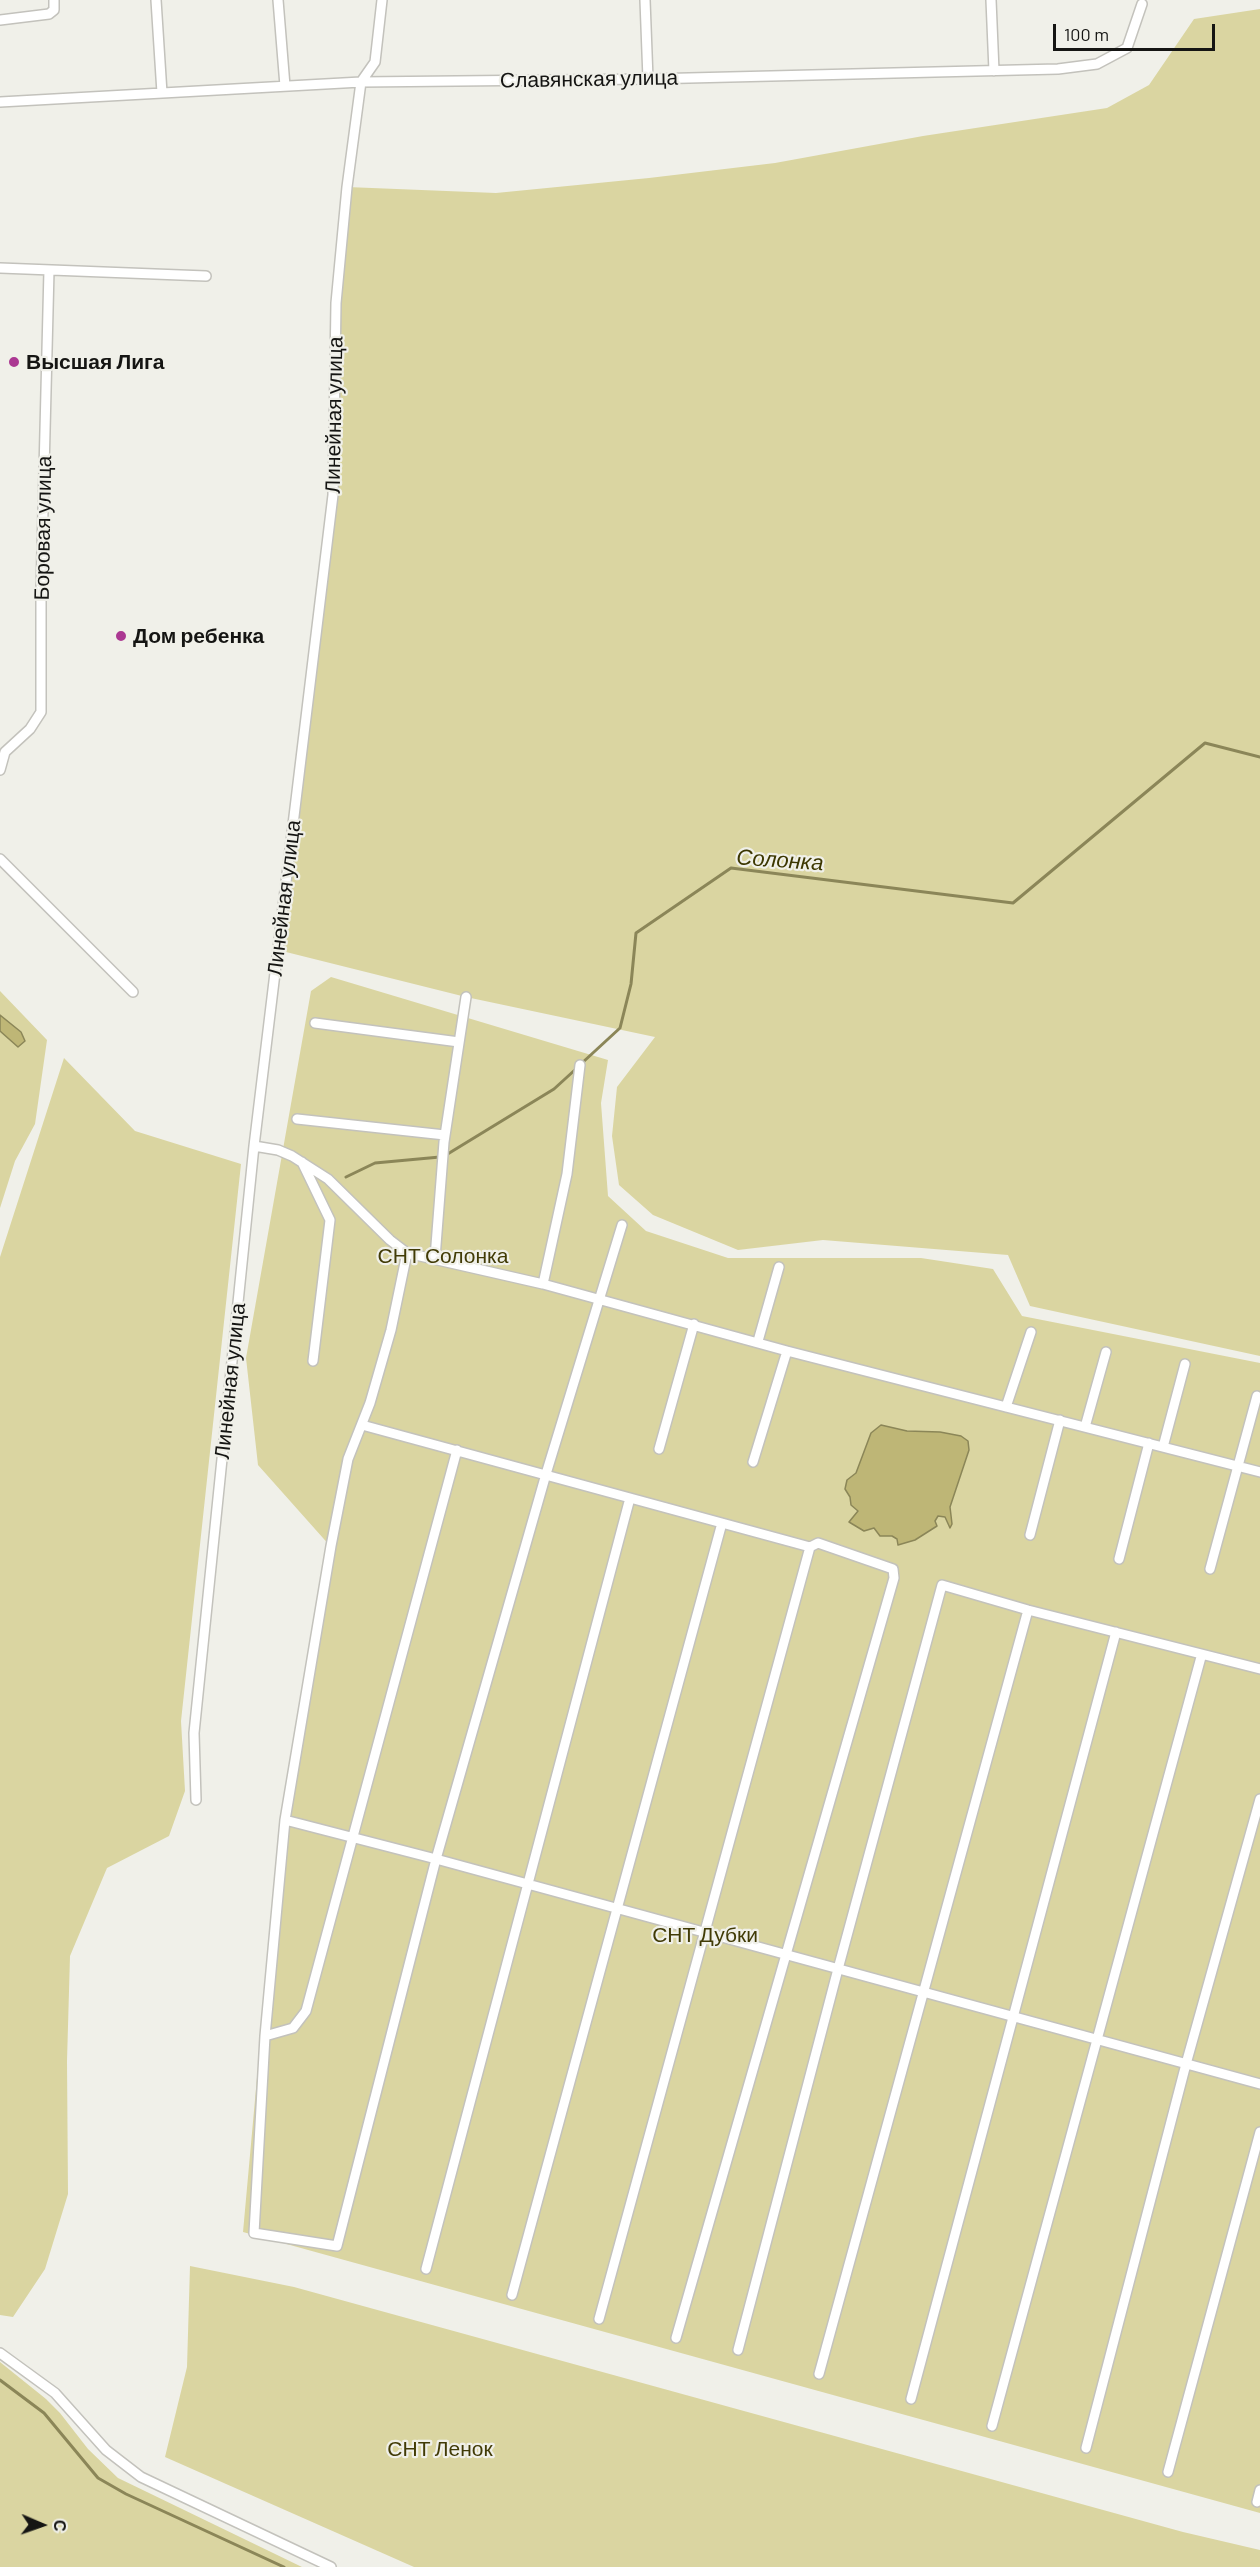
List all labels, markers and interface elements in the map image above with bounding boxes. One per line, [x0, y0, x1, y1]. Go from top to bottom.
scale bar [1056, 12, 1218, 50]
text: 100 m [1064, 23, 1109, 45]
street label: Славянская улица [500, 65, 678, 93]
street label: Линейная улица [320, 336, 348, 494]
place label: Высшая Лига [26, 349, 164, 375]
marker: Высшая Лига [7, 355, 21, 369]
street label: Боровая улица [29, 455, 57, 601]
place label: Дом ребенка [133, 623, 264, 649]
marker: Дом ребенка [114, 629, 128, 643]
street label: Линейная улица [262, 819, 306, 977]
water label: Солонка [736, 844, 824, 876]
park label: СНТ Солонка [378, 1243, 508, 1269]
street label: Линейная улица [209, 1302, 251, 1460]
park label: СНТ Дубки [652, 1922, 758, 1948]
park label: СНТ Ленок [387, 2436, 493, 2462]
north arrow [12, 2495, 72, 2555]
text: С [51, 2520, 70, 2532]

